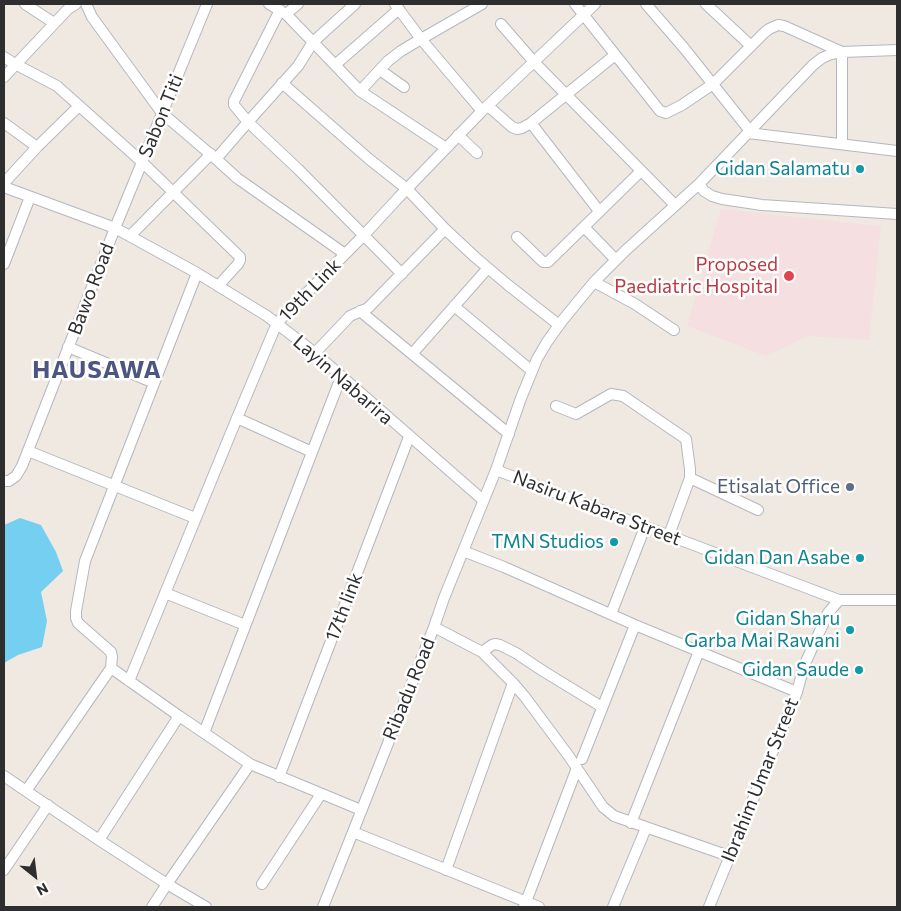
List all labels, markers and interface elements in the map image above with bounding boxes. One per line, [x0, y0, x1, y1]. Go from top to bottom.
street label: Sabon Titi [134, 71, 188, 161]
place label: Gidan Salamatu [715, 158, 850, 180]
marker: Gidan Salamatu [854, 163, 866, 175]
street label: Bawo Road [63, 240, 119, 338]
street label: 19th Link [274, 254, 346, 326]
place label: Proposed Paediatric Hospital [614, 254, 778, 298]
marker: Proposed Paediatric Hospital [782, 269, 796, 283]
street label: Layin Nabarira [288, 330, 398, 430]
district label: HAUSAWA [31, 356, 163, 384]
street label: Nasiru Kabara Street [510, 465, 684, 551]
place label: Etisalat Office [717, 476, 840, 498]
marker: Etisalat Office [844, 481, 856, 493]
place label: TMN Studios [491, 531, 604, 553]
marker: TMN Studios [608, 536, 620, 548]
place label: Gidan Dan Asabe [704, 547, 850, 569]
marker: Gidan Dan Asabe [854, 552, 866, 564]
street label: 17th link [321, 570, 367, 644]
place label: Gidan Sharu Garba Mai Rawani [684, 608, 840, 652]
marker: Gidan Sharu Garba Mai Rawani [844, 624, 856, 636]
street label: Ribadu Road [378, 634, 440, 744]
place label: Gidan Saude [742, 659, 849, 681]
marker: Gidan Saude [853, 664, 865, 676]
street label: Ibrahim Umar Street [717, 695, 803, 865]
north arrow [10, 851, 60, 901]
text: N [34, 880, 51, 900]

